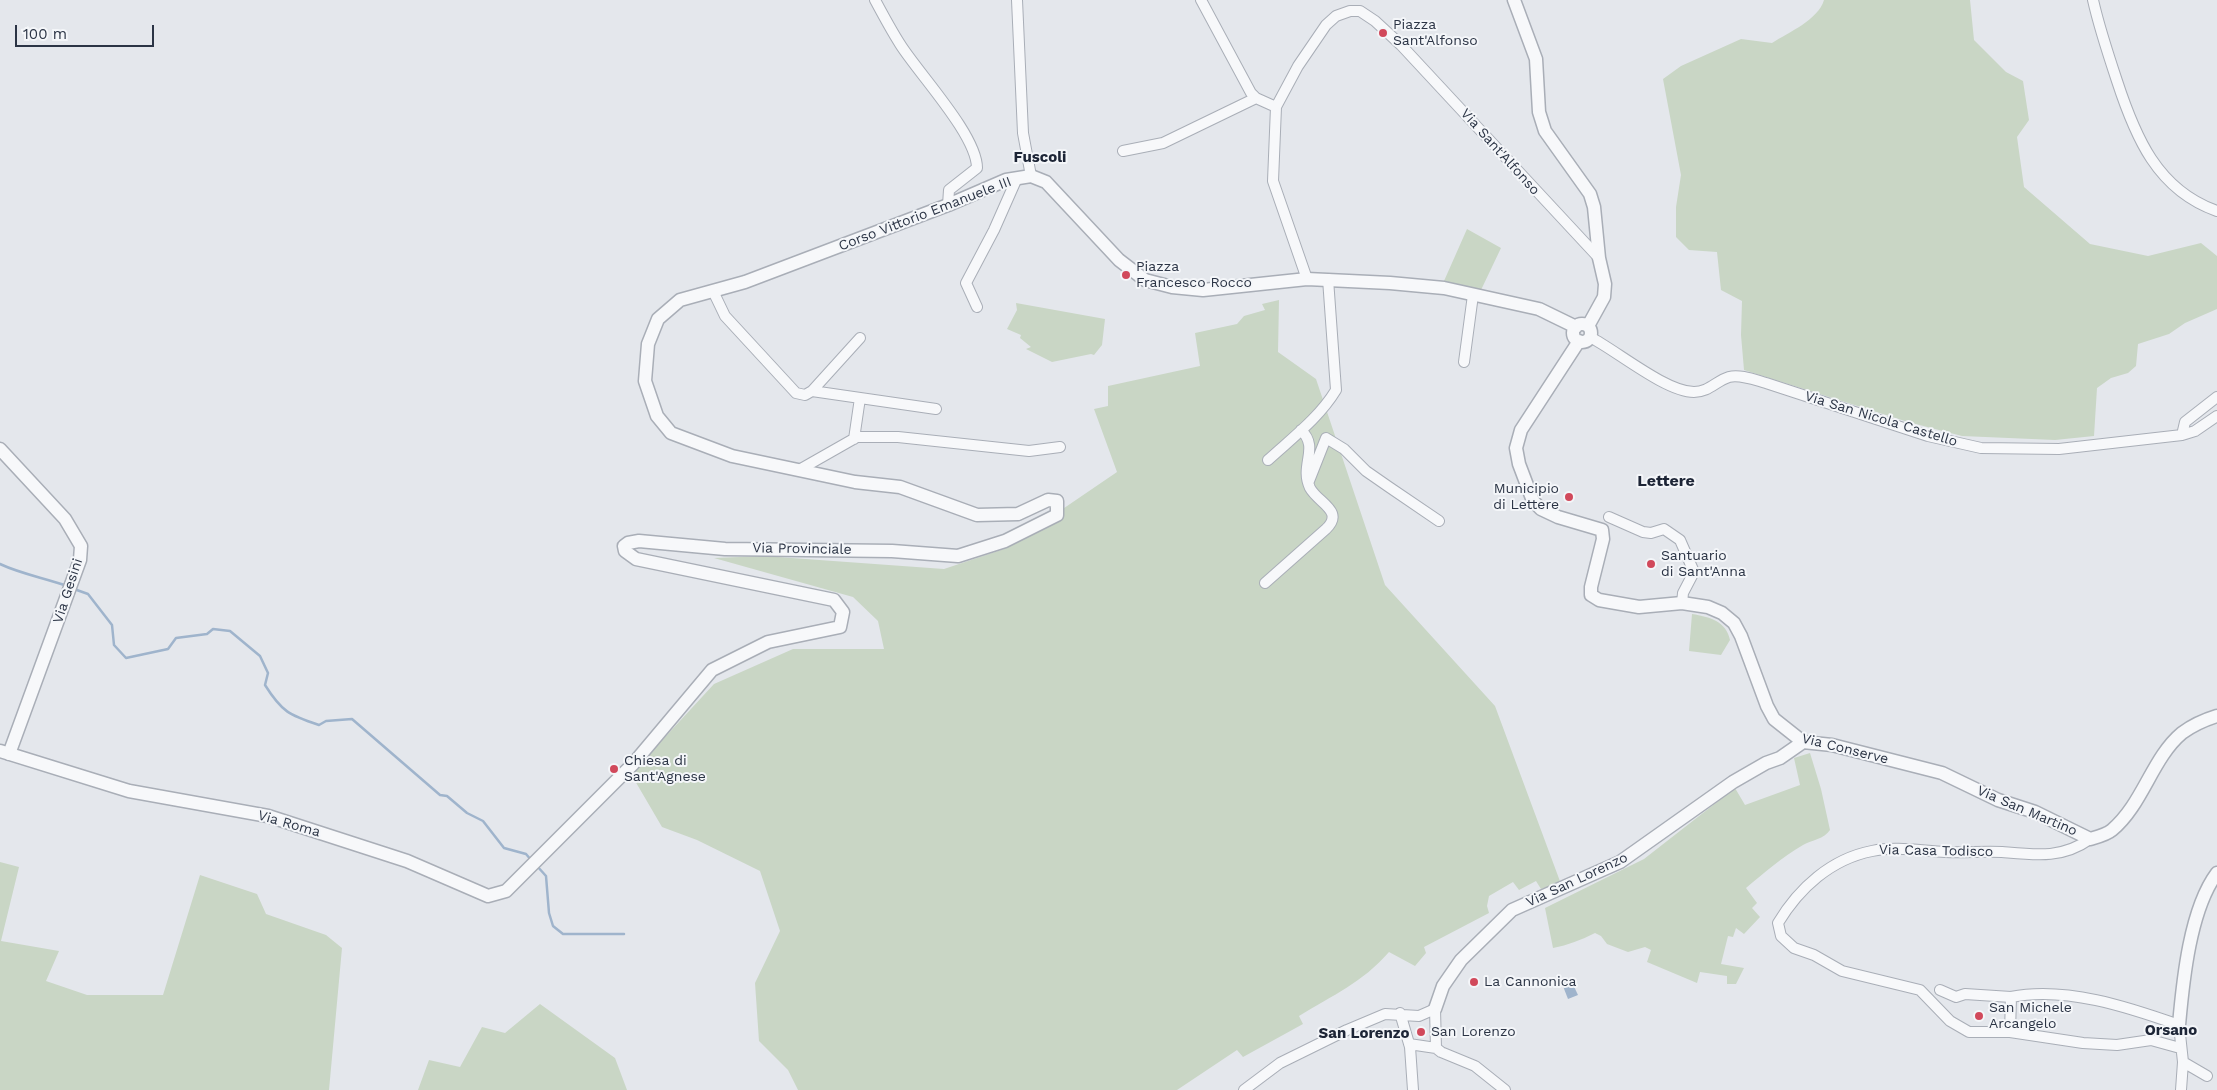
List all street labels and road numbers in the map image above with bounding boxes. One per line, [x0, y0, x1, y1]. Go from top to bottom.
street label: Via Sant'Alfonso [1457, 105, 1543, 199]
street label: Corso Vittorio Emanuele III [836, 173, 1014, 255]
street label: Via San Nicola Castello [1803, 388, 1959, 450]
street label: Via Provinciale [752, 540, 852, 558]
street label: Via Gesini [50, 556, 86, 626]
street label: Via Conserve [1800, 730, 1890, 768]
street label: Via San Martino [1974, 782, 2080, 840]
street label: Via Roma [256, 807, 322, 841]
street label: Via Casa Todisco [1879, 842, 1993, 860]
street label: Via San Lorenzo [1523, 849, 1631, 911]

